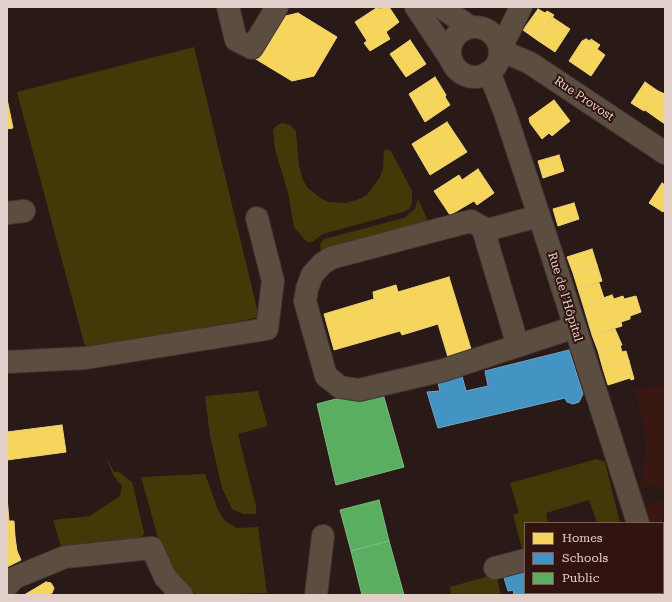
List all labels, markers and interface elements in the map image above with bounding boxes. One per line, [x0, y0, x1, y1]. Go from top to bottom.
street label: Rue Provost [551, 74, 617, 124]
street label: Rue de l'Hôpital [545, 251, 585, 343]
legend [524, 522, 664, 594]
text: Homes [562, 531, 602, 545]
text: Schools [562, 551, 608, 565]
text: Public [562, 571, 599, 585]

